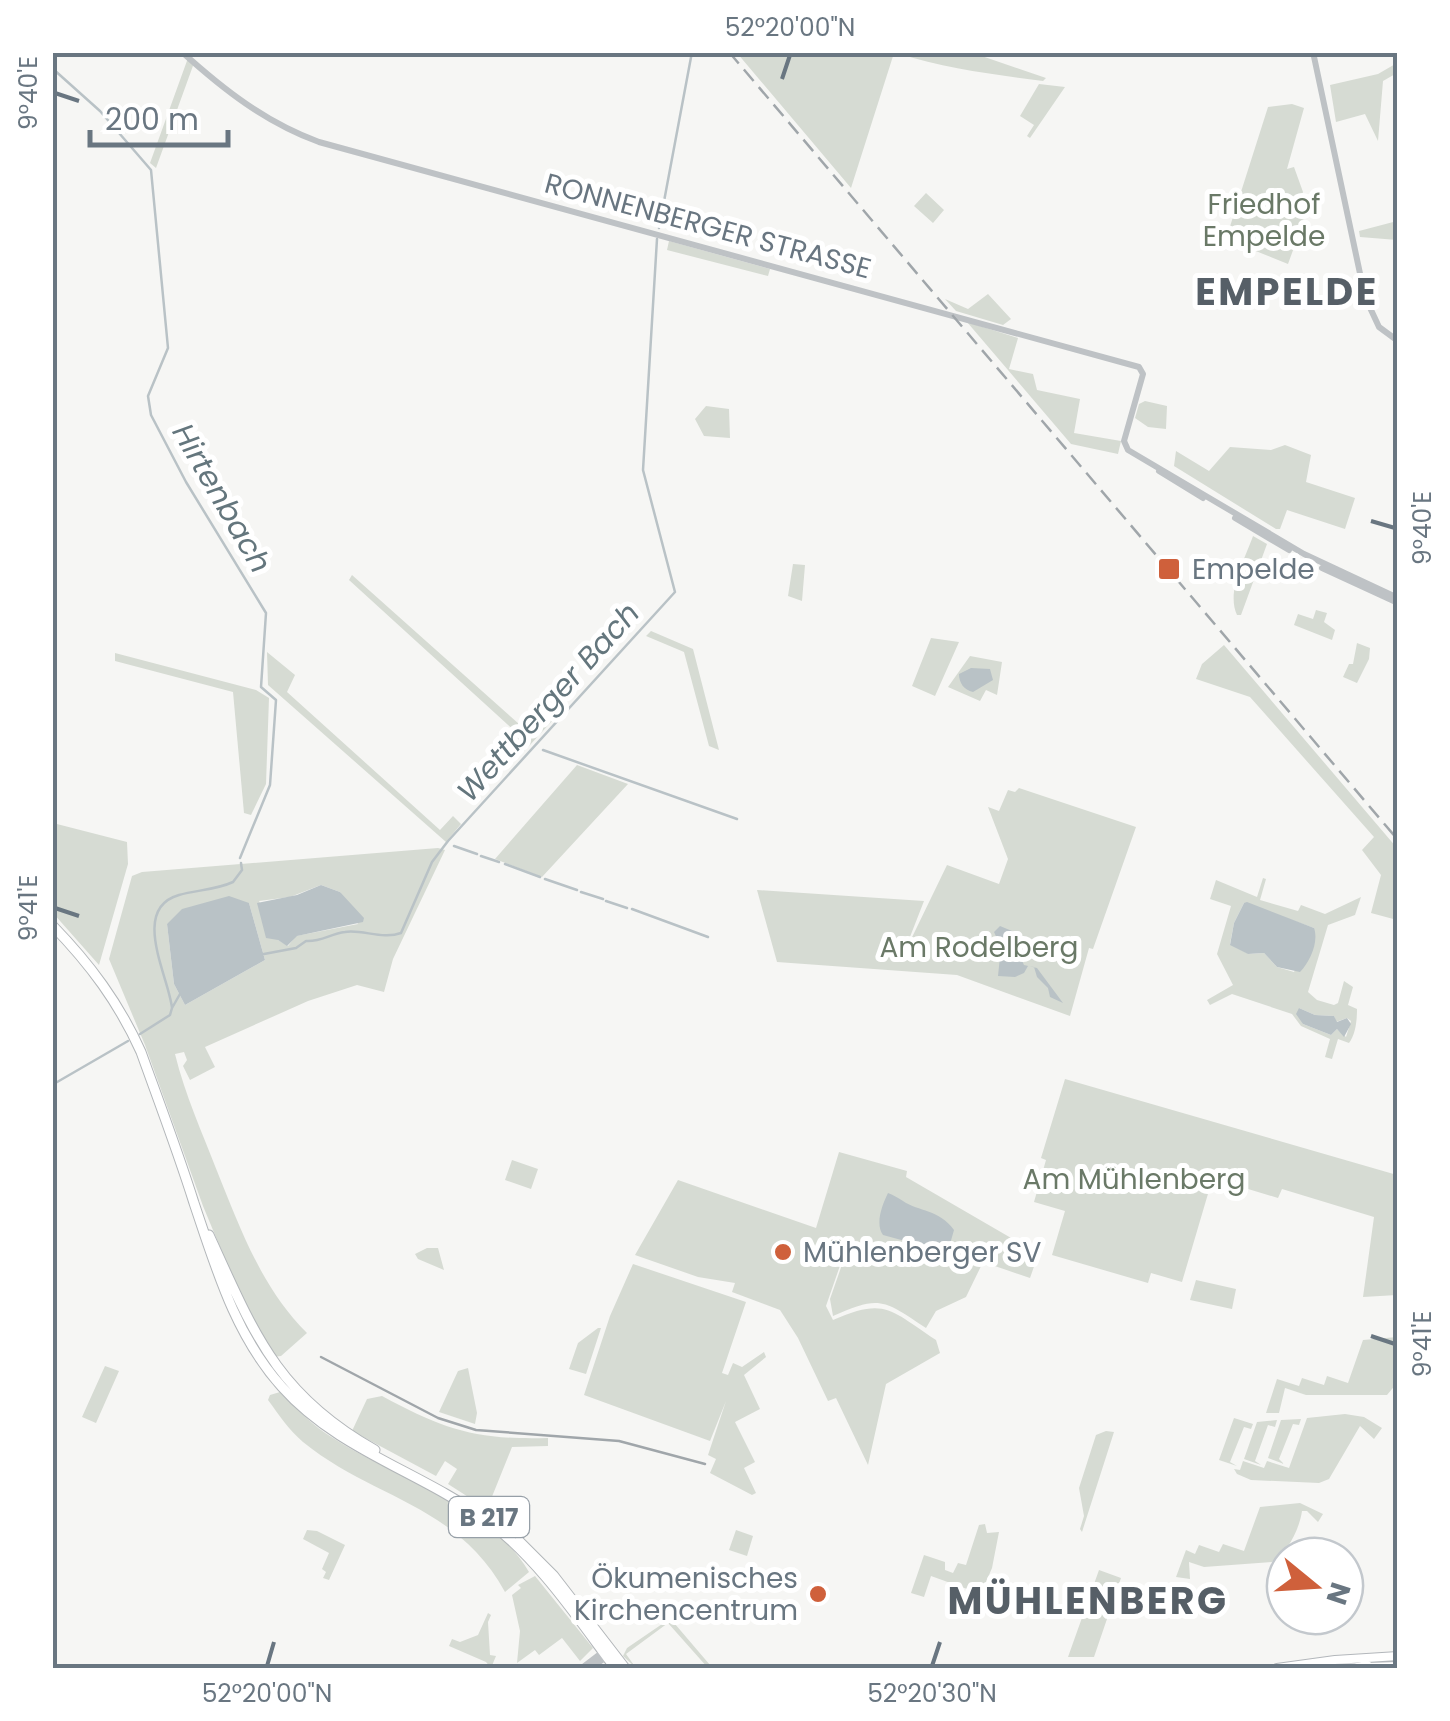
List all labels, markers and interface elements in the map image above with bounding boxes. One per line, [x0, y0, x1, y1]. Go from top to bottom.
text: 52°20'00"N [725, 10, 855, 45]
text: 9°40'E [11, 56, 46, 130]
scale bar [90, 85, 228, 147]
text: 200 m [105, 98, 199, 141]
street label: RONNENBERGER STRASSE [540, 164, 876, 288]
park label: Friedhof Empelde [1203, 185, 1325, 256]
district label: EMPELDE [1195, 265, 1379, 318]
water label: Hirtenbach [162, 415, 282, 581]
text: 9°40'E [1405, 491, 1440, 565]
place label: Empelde [1192, 550, 1315, 589]
marker: Empelde [1156, 556, 1182, 582]
water label: Wettberger Bach [447, 593, 649, 811]
text: 9°41'E [11, 875, 46, 941]
park label: Am Rodelberg [880, 928, 1078, 967]
park label: Am Mühlenberg [1023, 1160, 1245, 1199]
place label: Mühlenberger SV [803, 1233, 1041, 1272]
marker: Mühlenberger SV [772, 1241, 794, 1263]
text: 9°41'E [1405, 1311, 1440, 1377]
road number: B 217 [449, 1497, 529, 1537]
north arrow [1265, 1536, 1365, 1636]
place label: Ökumenisches Kirchencentrum [574, 1559, 798, 1630]
district label: MÜHLENBERG [947, 1574, 1229, 1627]
text: N [1317, 1578, 1360, 1610]
marker: Ökumenisches Kirchencentrum [807, 1583, 829, 1605]
text: 52°20'00"N [202, 1676, 332, 1711]
text: 52°20'30"N [867, 1676, 997, 1711]

